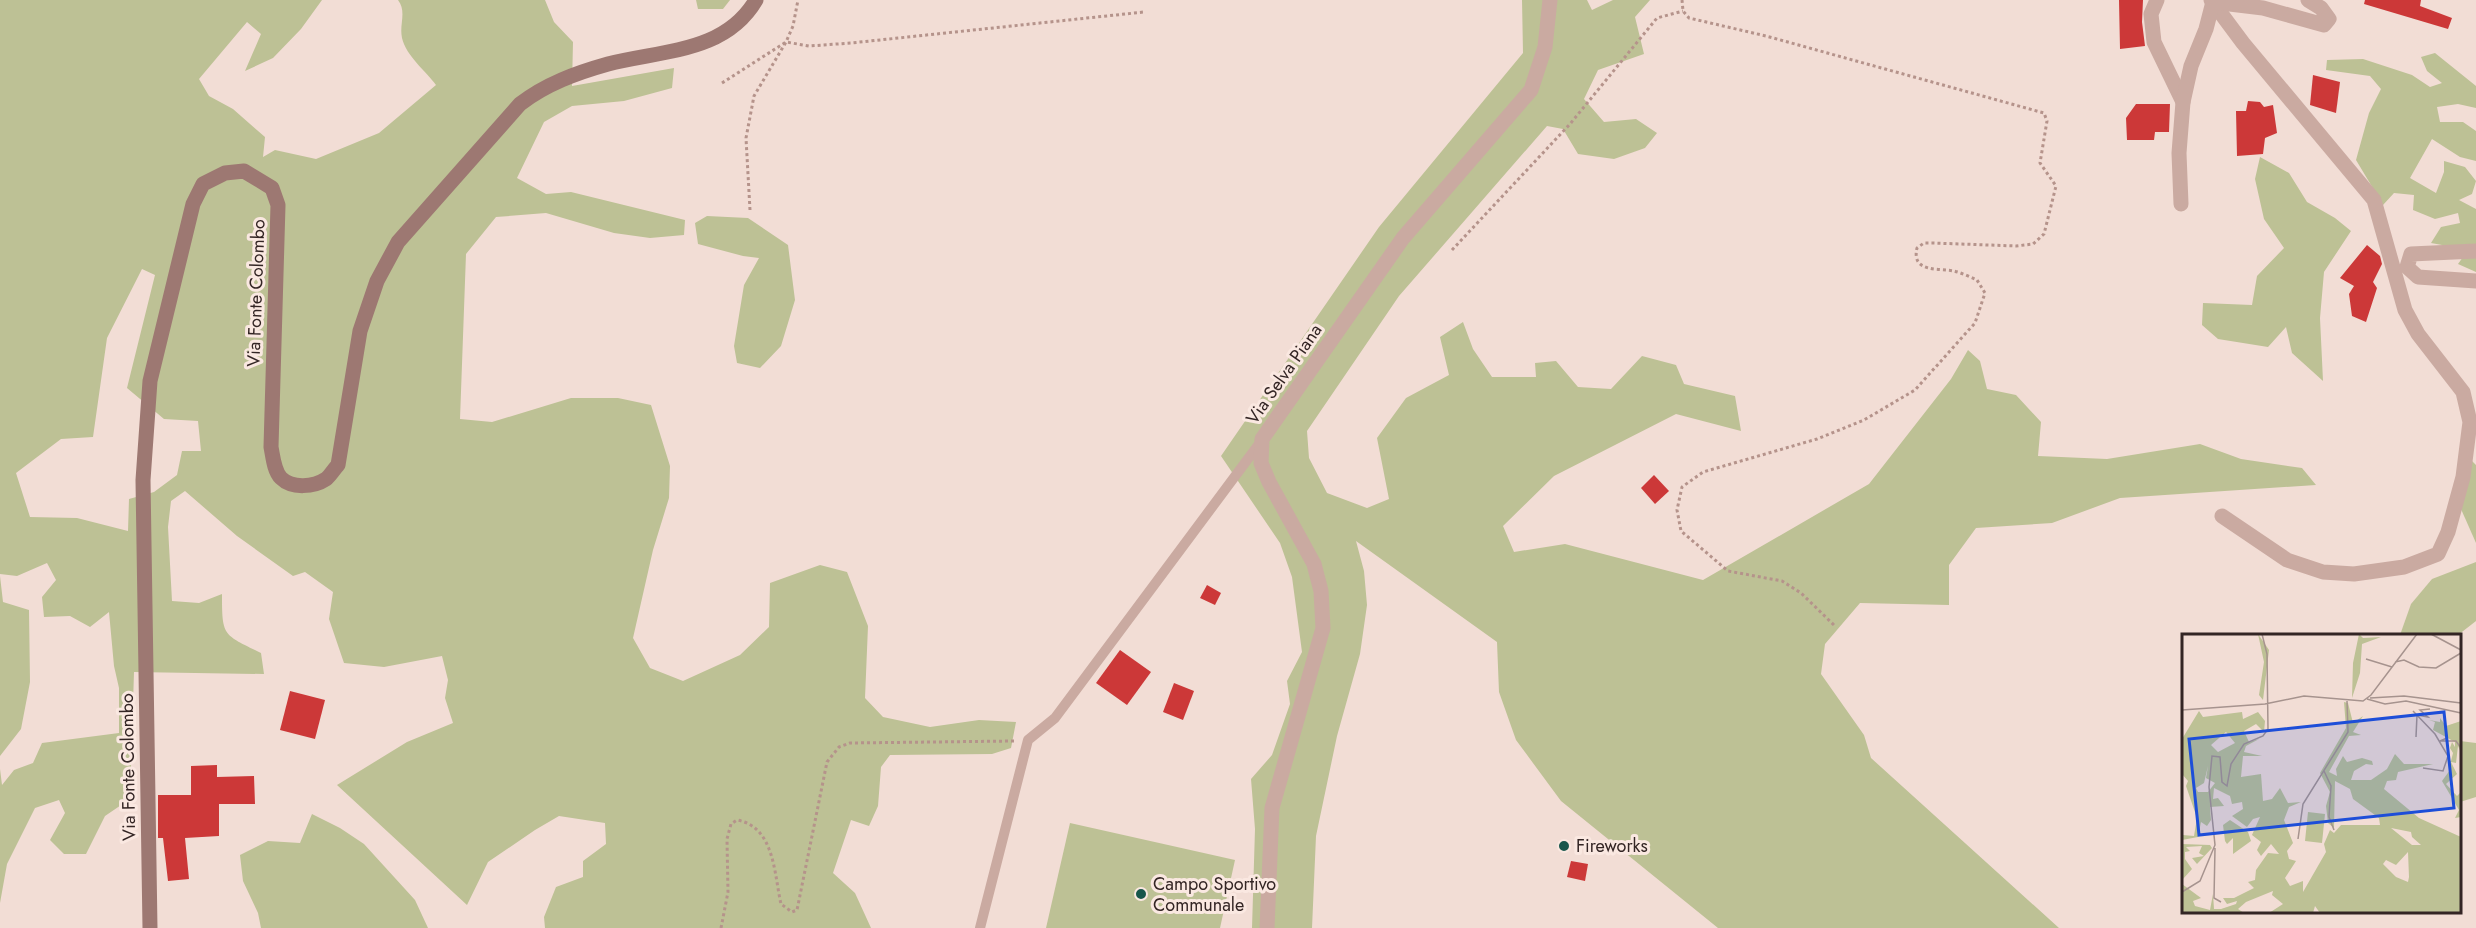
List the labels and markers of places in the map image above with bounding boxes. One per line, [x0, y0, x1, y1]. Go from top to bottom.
place label: Fireworks [1576, 833, 1648, 859]
marker: Fireworks [1557, 839, 1571, 853]
place label: Campo Sportivo Communale [1153, 871, 1276, 918]
marker: Campo Sportivo Communale [1134, 887, 1148, 901]

